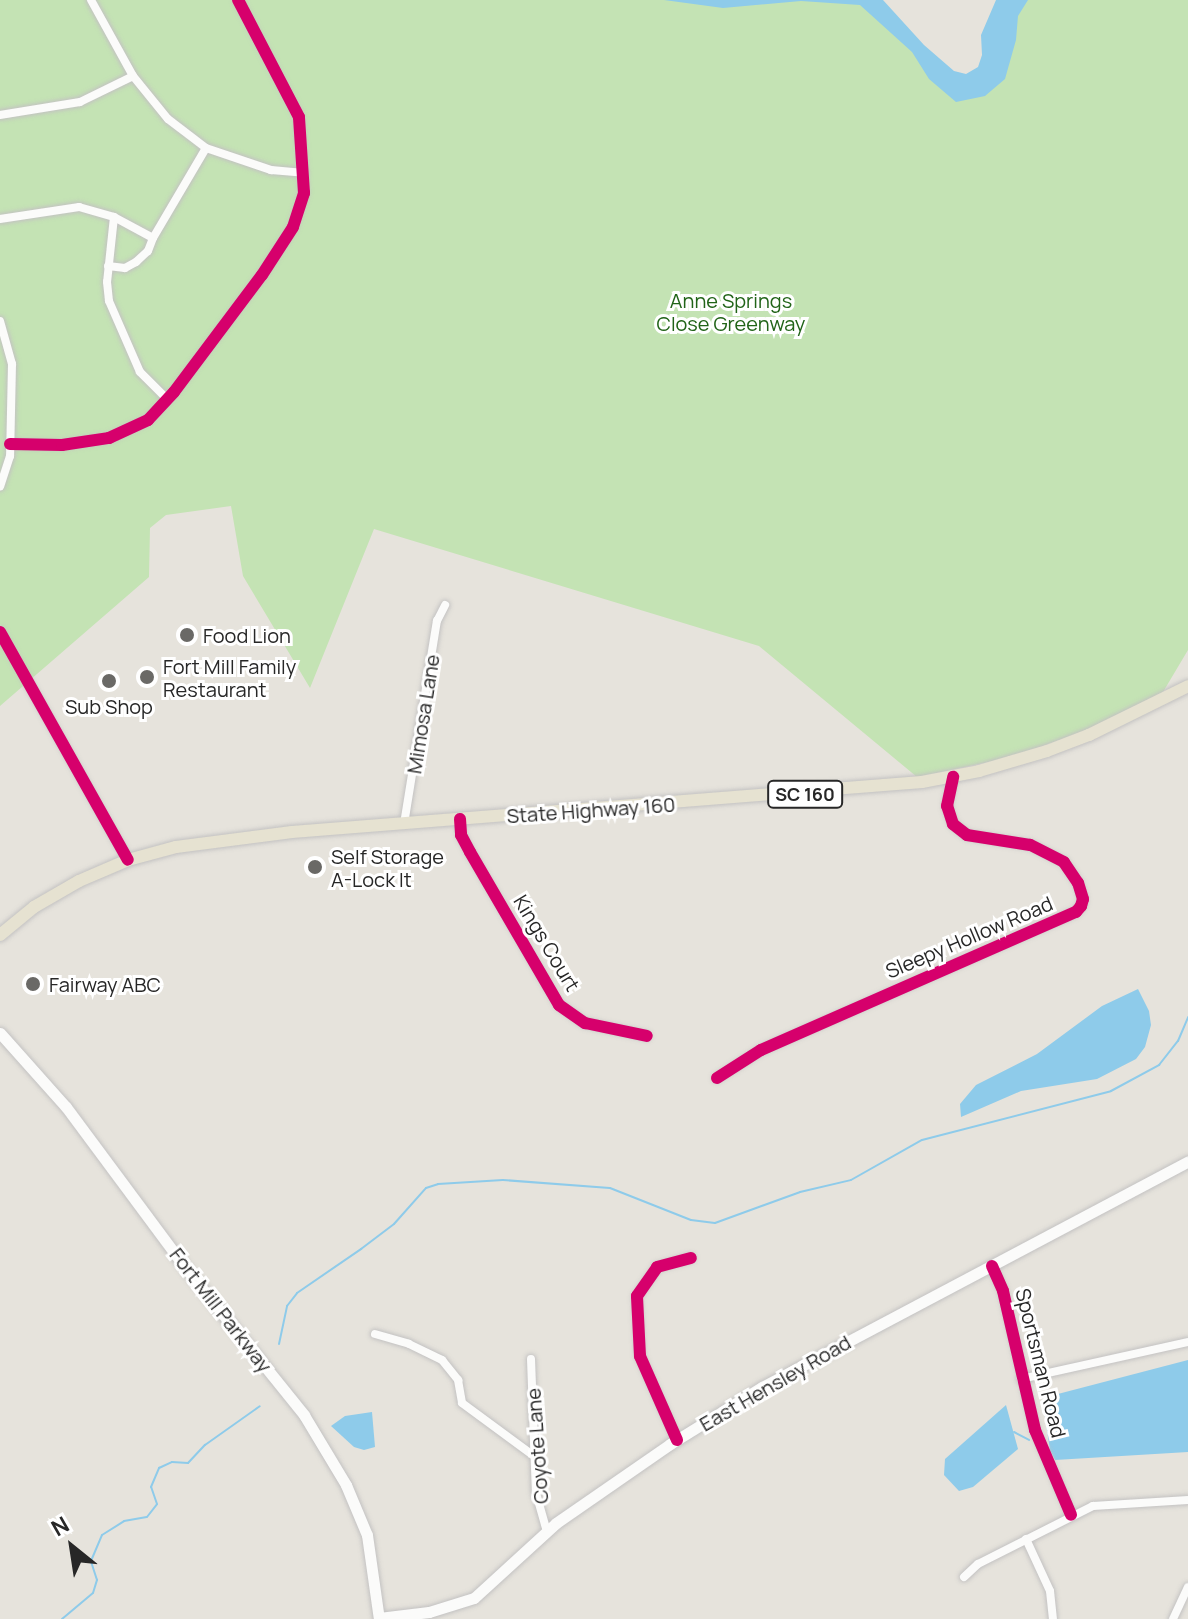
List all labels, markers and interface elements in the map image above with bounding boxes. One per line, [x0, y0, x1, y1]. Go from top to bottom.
park label: Anne Springs Close Greenway [657, 288, 805, 335]
place label: Food Lion [203, 623, 291, 647]
marker: Food Lion [178, 626, 196, 644]
street label: Mimosa Lane [402, 653, 444, 775]
place label: Fort Mill Family Restaurant [163, 654, 296, 701]
marker: Fort Mill Family Restaurant [138, 668, 156, 686]
marker: Sub Shop [100, 672, 118, 690]
place label: Sub Shop [65, 694, 153, 718]
road number: SC 160 [767, 780, 843, 808]
street label: State Highway 160 [506, 792, 676, 828]
place label: Self Storage A-Lock It [331, 844, 444, 891]
marker: Self Storage A-Lock It [306, 858, 324, 876]
street label: Kings Court [509, 891, 585, 995]
street label: Sleepy Hollow Road [882, 891, 1056, 983]
place label: Fairway ABC [49, 972, 161, 996]
marker: Fairway ABC [24, 975, 42, 993]
street label: Fort Mill Parkway [165, 1243, 277, 1377]
street label: Sportsman Road [1011, 1286, 1071, 1440]
street label: East Hensley Road [695, 1330, 855, 1436]
street label: Coyote Lane [521, 1387, 553, 1505]
north arrow [32, 1507, 112, 1587]
text: N [46, 1509, 74, 1543]

